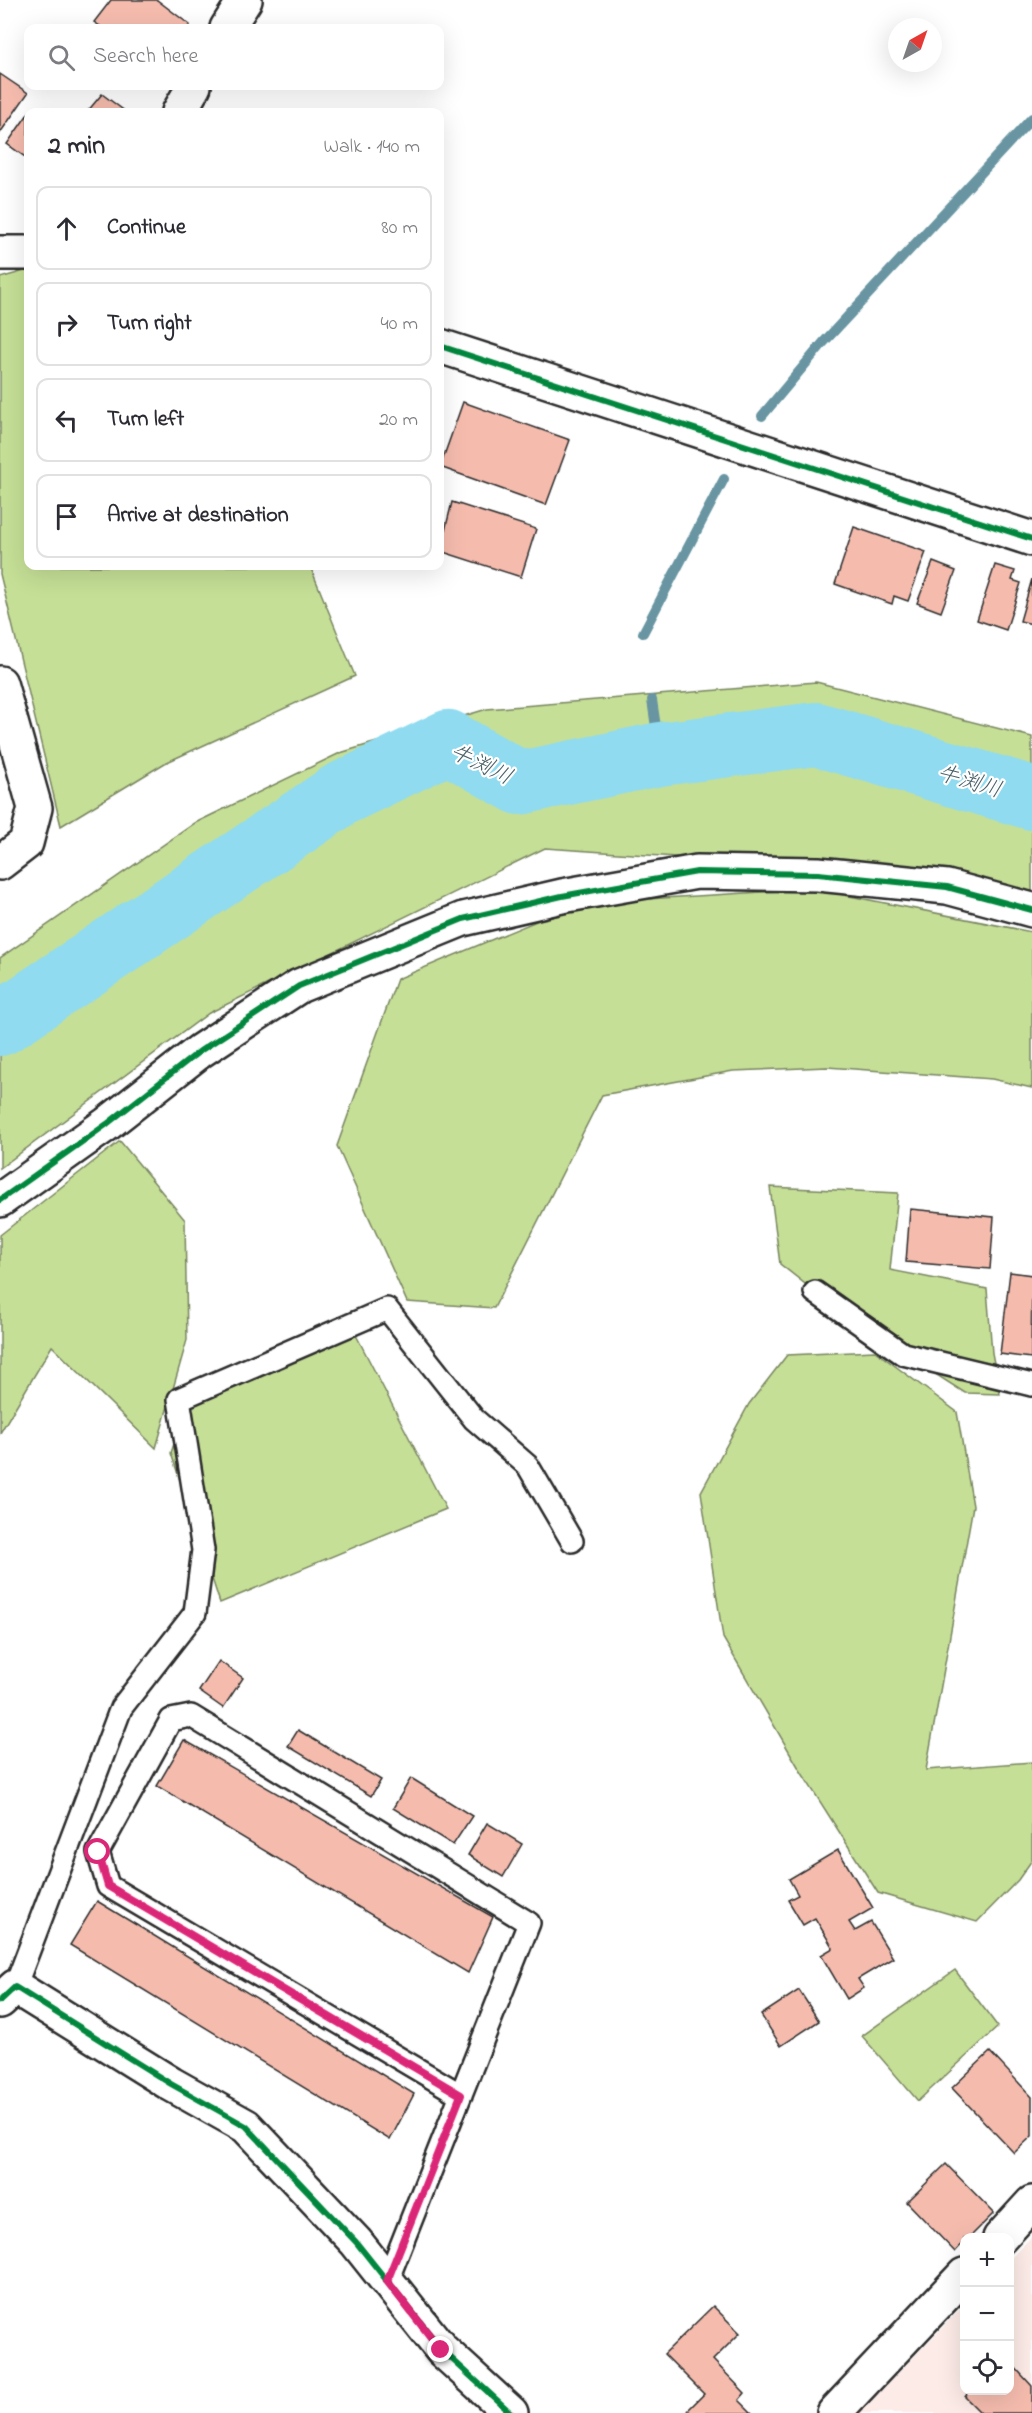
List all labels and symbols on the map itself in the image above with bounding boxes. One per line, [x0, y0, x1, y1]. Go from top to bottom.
north arrow [888, 18, 942, 72]
water label: 牛渕川 [444, 737, 517, 795]
water label: 牛渕川 [933, 758, 1005, 808]
route start [84, 1838, 110, 1864]
route end [427, 2336, 453, 2362]

